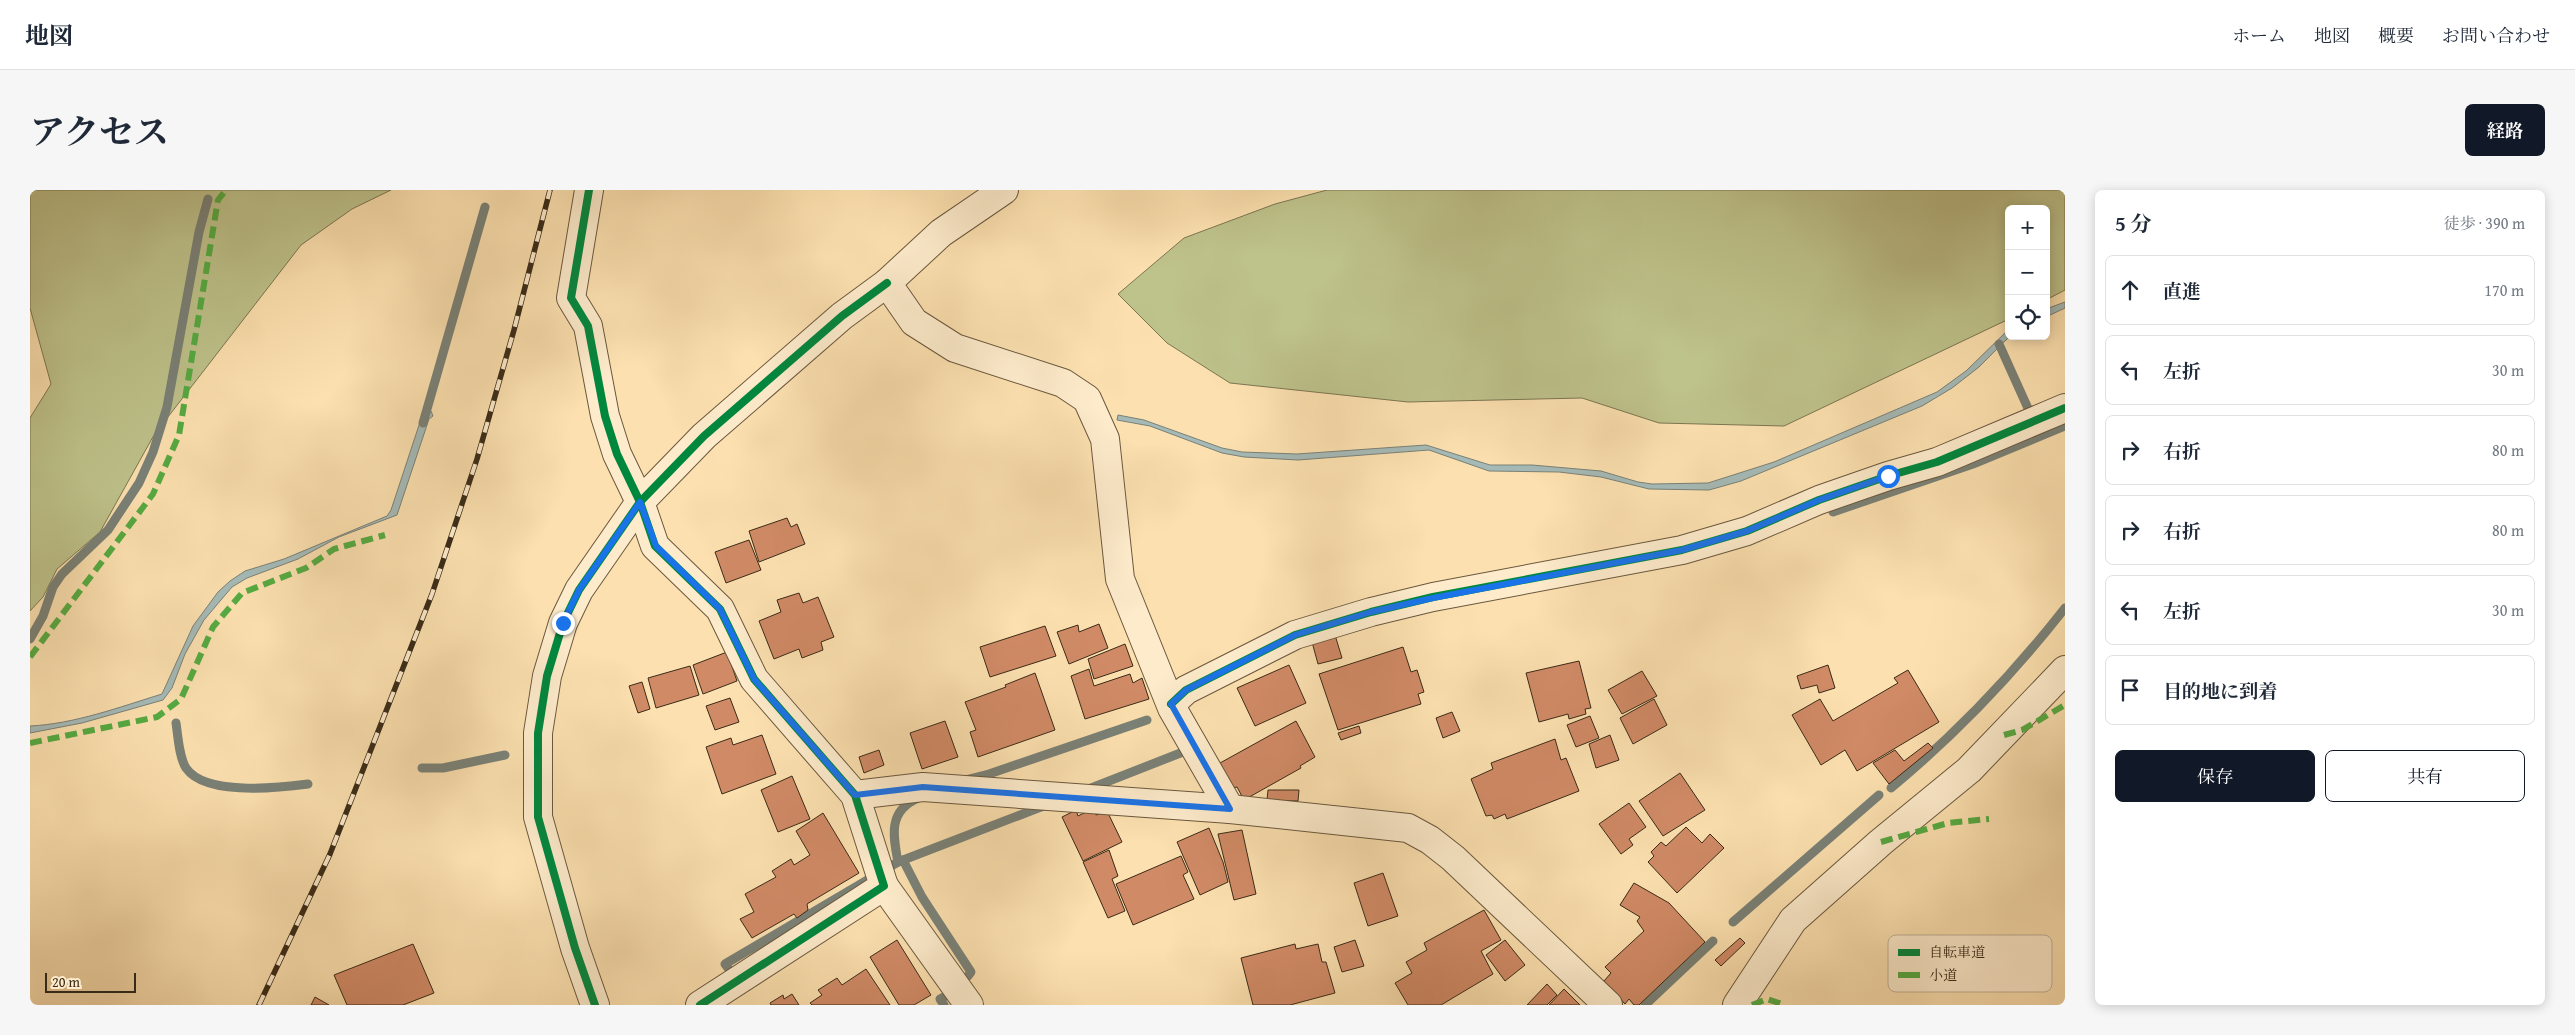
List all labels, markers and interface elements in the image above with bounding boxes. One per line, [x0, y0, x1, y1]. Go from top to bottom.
text: 地図 [25, 18, 73, 53]
text: ホーム [2232, 22, 2286, 49]
text: 地図 [2314, 22, 2350, 49]
text: 概要 [2378, 22, 2414, 49]
text: お問い合わせ [2442, 22, 2550, 49]
button: 経路 [2465, 104, 2545, 156]
text: アクセス [30, 106, 169, 157]
map controls [2005, 205, 2050, 340]
button: + [2005, 205, 2050, 250]
text: 5 分 [2115, 208, 2152, 239]
text: 徒歩 · 390 m [2444, 211, 2525, 235]
button: − [2005, 250, 2050, 295]
icon: ahead [2116, 276, 2144, 304]
text: 直進 [2163, 277, 2201, 305]
text: 170 m [2484, 278, 2524, 302]
button: locate [2005, 295, 2050, 340]
icon: left [2116, 356, 2144, 384]
text: 左折 [2163, 357, 2201, 385]
text: 30 m [2492, 358, 2524, 382]
icon: right [2116, 436, 2144, 464]
text: 右折 [2163, 437, 2201, 465]
text: 80 m [2492, 438, 2524, 462]
route start [1877, 465, 1900, 488]
icon: right [2116, 516, 2144, 544]
text: 右折 [2163, 517, 2201, 545]
text: 80 m [2492, 518, 2524, 542]
icon: left [2116, 596, 2144, 624]
text: 左折 [2163, 597, 2201, 625]
text: 30 m [2492, 598, 2524, 622]
route end [552, 612, 575, 635]
icon: arrive [2116, 676, 2144, 704]
text: 目的地に到着 [2163, 677, 2277, 705]
button: 保存 [2115, 750, 2315, 802]
button: 共有 [2325, 750, 2525, 802]
legend [1888, 935, 2052, 992]
text: 自転車道 [1929, 942, 1985, 962]
text: 小道 [1929, 965, 1957, 985]
scale bar [45, 970, 136, 993]
text: 20 m [52, 972, 80, 992]

